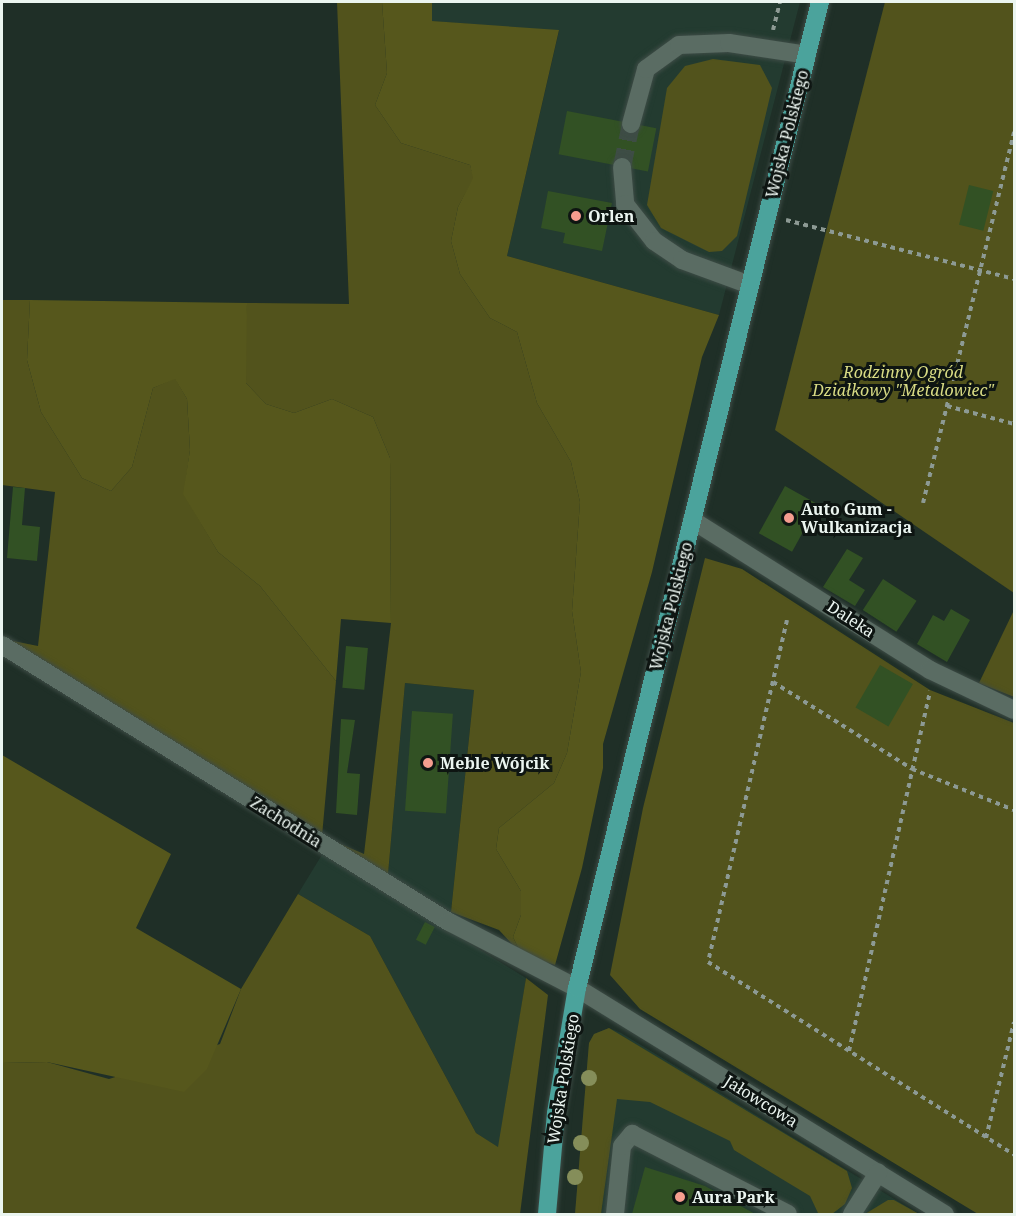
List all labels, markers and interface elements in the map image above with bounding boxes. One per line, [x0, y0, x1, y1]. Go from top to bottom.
street label: Wojska Polskiego [762, 68, 812, 200]
place label: Orlen [588, 206, 634, 226]
marker: Orlen [569, 209, 583, 223]
park label: Rodzinny Ogród Działkowy "Metalowiec" [812, 362, 994, 400]
place label: Auto Gum - Wulkanizacja [801, 499, 912, 537]
marker: Auto Gum - Wulkanizacja [782, 511, 796, 525]
street label: Wojska Polskiego [646, 540, 696, 672]
street label: Daleka [824, 597, 878, 641]
place label: Meble Wójcik [440, 753, 549, 773]
marker: Meble Wójcik [421, 756, 435, 770]
street label: Zachodnia [247, 793, 325, 851]
street label: Wojska Polskiego [543, 1013, 583, 1145]
street label: Jałowcowa [721, 1071, 801, 1131]
place label: Aura Park [692, 1187, 775, 1207]
marker: Aura Park [673, 1190, 687, 1204]

